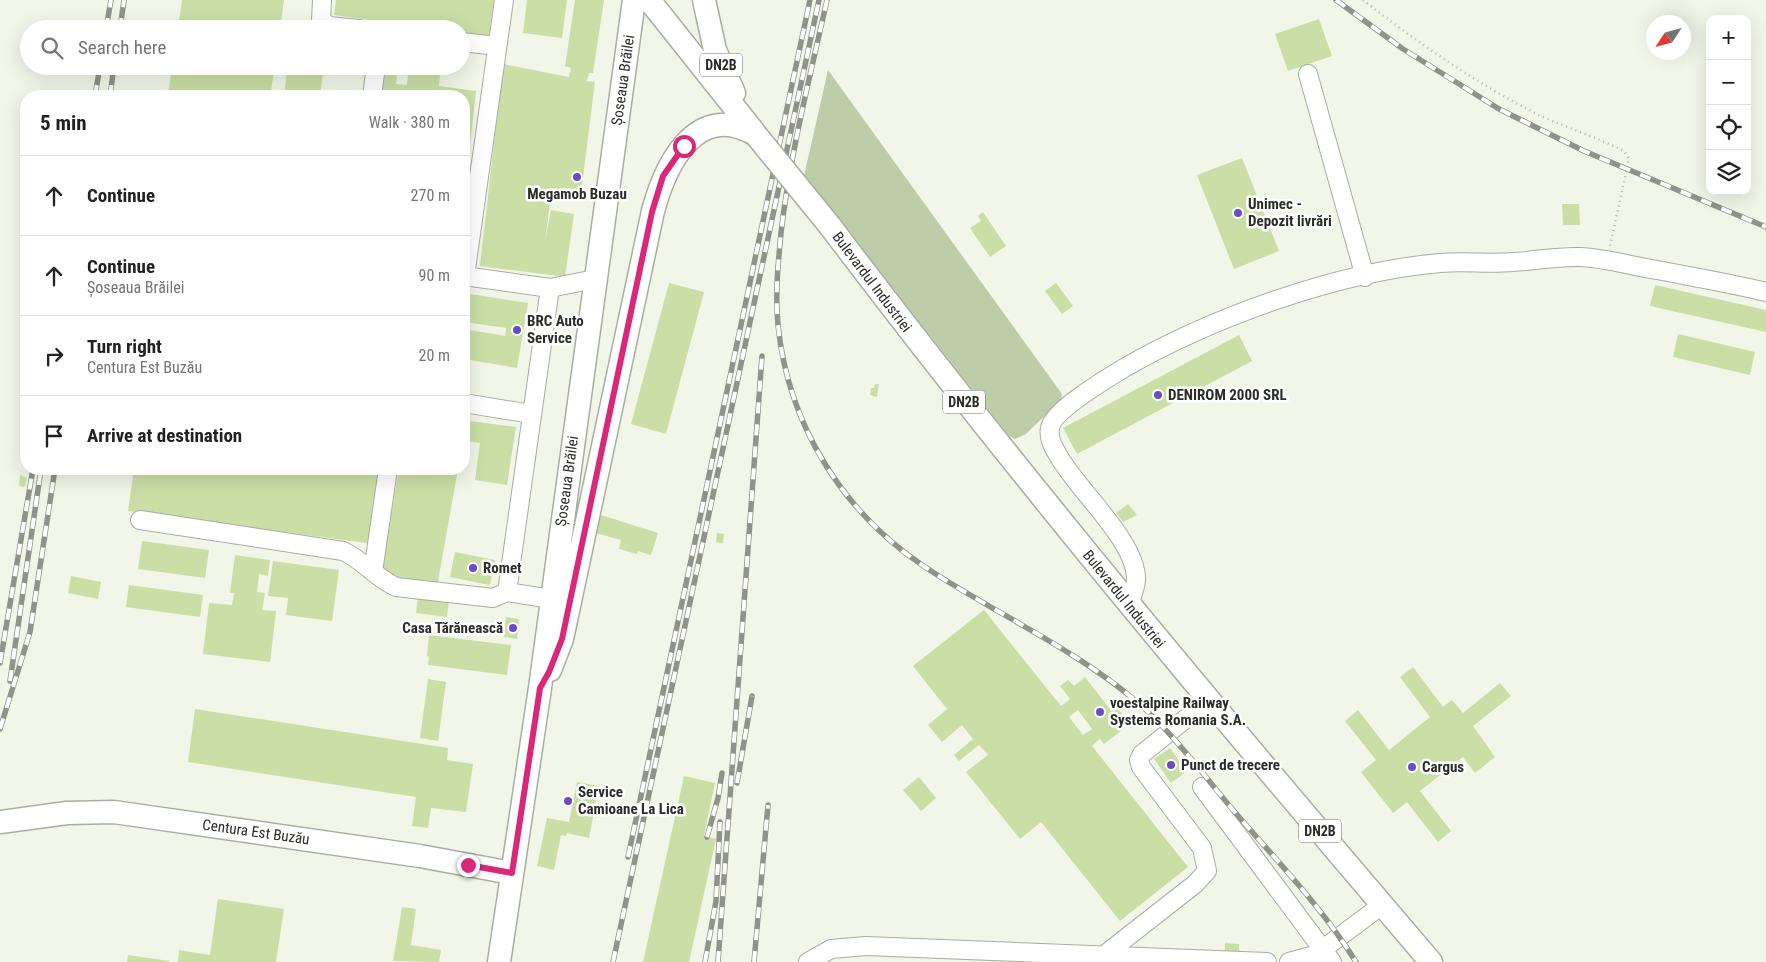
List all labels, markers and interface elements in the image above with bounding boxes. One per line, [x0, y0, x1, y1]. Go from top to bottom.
north arrow [1646, 15, 1691, 60]
map controls [1706, 15, 1751, 195]
button: + [1706, 15, 1751, 60]
search box [20, 20, 470, 75]
icon: search [38, 34, 66, 62]
street label: Șoseaua Brăilei [608, 34, 638, 126]
text: Search here [78, 36, 166, 59]
road number: DN2B [700, 54, 742, 76]
button: − [1706, 60, 1751, 105]
button: locate [1706, 105, 1751, 150]
text: 5 min [40, 111, 87, 135]
text: Walk · 380 m [369, 113, 450, 132]
route start [673, 135, 696, 158]
button: layers [1706, 150, 1751, 195]
marker: Megamob Buzau [571, 171, 583, 183]
icon: ahead [40, 182, 68, 210]
text: Continue [87, 184, 155, 207]
place label: Megamob Buzau [527, 185, 627, 203]
text: 270 m [411, 186, 450, 205]
place label: Unimec - Depozit livrări [1248, 195, 1332, 230]
marker: Unimec - Depozit livrări [1232, 207, 1244, 219]
street label: Bulevardul Industriei [828, 228, 916, 336]
text: Continue [87, 255, 155, 278]
icon: ahead [40, 262, 68, 290]
text: 90 m [418, 266, 450, 285]
text: Șoseaua Brăilei [87, 278, 184, 297]
place label: BRC Auto Service [527, 312, 584, 347]
marker: BRC Auto Service [511, 324, 523, 336]
text: Turn right [87, 335, 162, 358]
icon: right [40, 342, 68, 370]
text: 20 m [418, 346, 450, 365]
text: Centura Est Buzău [87, 358, 202, 377]
place label: DENIROM 2000 SRL [1168, 386, 1287, 404]
marker: DENIROM 2000 SRL [1152, 389, 1164, 401]
road number: DN2B [943, 391, 985, 414]
icon: arrive [40, 422, 68, 450]
text: Arrive at destination [87, 424, 242, 447]
street label: Șoseaua Brăilei [552, 435, 582, 527]
street label: Bulevardul Industriei [1079, 546, 1169, 652]
place label: Romet [483, 559, 522, 577]
marker: Romet [467, 562, 479, 574]
place label: Casa Tărănească [402, 619, 503, 637]
marker: Casa Tărănească [507, 622, 519, 634]
place label: voestalpine Railway Systems Romania S.A. [1110, 694, 1246, 729]
marker: voestalpine Railway Systems Romania S.A. [1094, 706, 1106, 718]
place label: Punct de trecere [1181, 756, 1280, 774]
place label: Cargus [1422, 758, 1464, 776]
marker: Punct de trecere [1165, 759, 1177, 771]
marker: Cargus [1406, 761, 1418, 773]
place label: Service Camioane La Lica [578, 783, 684, 818]
marker: Service Camioane La Lica [562, 795, 574, 807]
street label: Centura Est Buzău [201, 816, 311, 848]
road number: DN2B [1299, 819, 1341, 842]
route end [457, 854, 480, 877]

